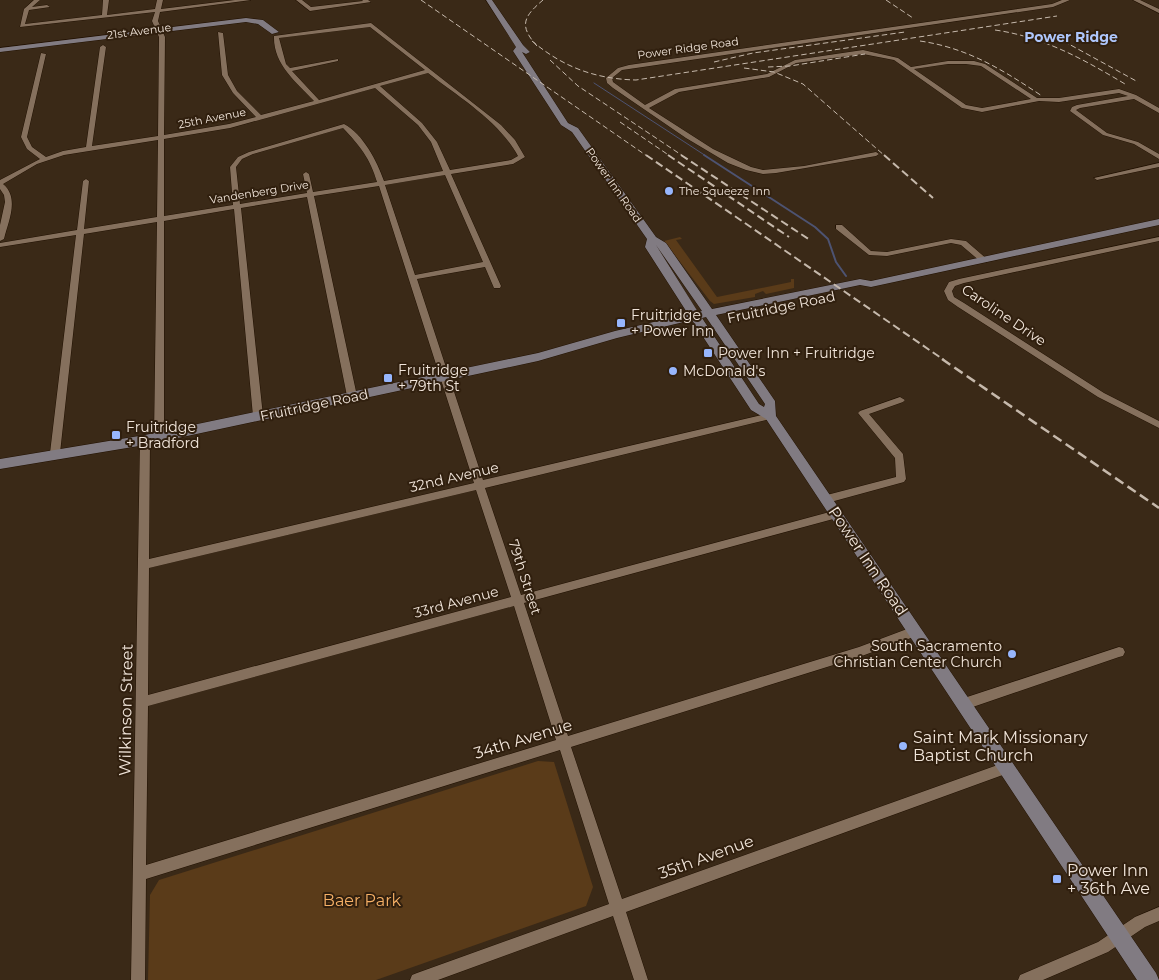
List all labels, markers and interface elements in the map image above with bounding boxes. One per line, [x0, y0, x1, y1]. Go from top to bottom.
street label: 21st Avenue [106, 20, 172, 42]
district label: Power Ridge [1024, 28, 1118, 46]
street label: Power Ridge Road [636, 34, 740, 62]
street label: 25th Avenue [177, 105, 247, 131]
street label: Power Inn Road [583, 145, 645, 225]
street label: Vandenberg Drive [208, 177, 310, 207]
place label: The Squeeze Inn [679, 184, 770, 198]
marker: The Squeeze Inn [663, 185, 675, 197]
street label: Caroline Drive [958, 280, 1050, 350]
street label: Fruitridge Road [725, 287, 837, 327]
place label: Fruitridge + Power Inn [631, 306, 714, 340]
marker: Fruitridge + Power Inn [615, 317, 627, 329]
place label: Power Inn + Fruitridge [718, 344, 875, 362]
marker: Power Inn + Fruitridge [702, 347, 714, 359]
place label: Fruitridge + 79th St [398, 361, 468, 395]
place label: McDonald's [683, 362, 765, 380]
marker: McDonald's [667, 365, 679, 377]
marker: Fruitridge + 79th St [382, 372, 394, 384]
street label: Fruitridge Road [258, 385, 370, 425]
place label: Fruitridge + Bradford [126, 418, 199, 452]
marker: Fruitridge + Bradford [110, 429, 122, 441]
street label: 32nd Avenue [408, 458, 500, 496]
street label: Power Inn Road [824, 503, 912, 619]
street label: 79th Street [504, 537, 546, 617]
street label: 33rd Avenue [412, 582, 500, 622]
place label: South Sacramento Christian Center Church [834, 637, 1002, 671]
street label: Wilkinson Street [115, 643, 137, 776]
marker: South Sacramento Christian Center Church [1006, 648, 1018, 660]
street label: 34th Avenue [472, 715, 574, 763]
place label: Saint Mark Missionary Baptist Church [913, 728, 1088, 765]
marker: Saint Mark Missionary Baptist Church [897, 740, 909, 752]
street label: 35th Avenue [656, 831, 756, 883]
place label: Power Inn + 36th Ave [1067, 861, 1150, 898]
marker: Power Inn + 36th Ave [1051, 873, 1063, 885]
park label: Baer Park [323, 891, 402, 910]

